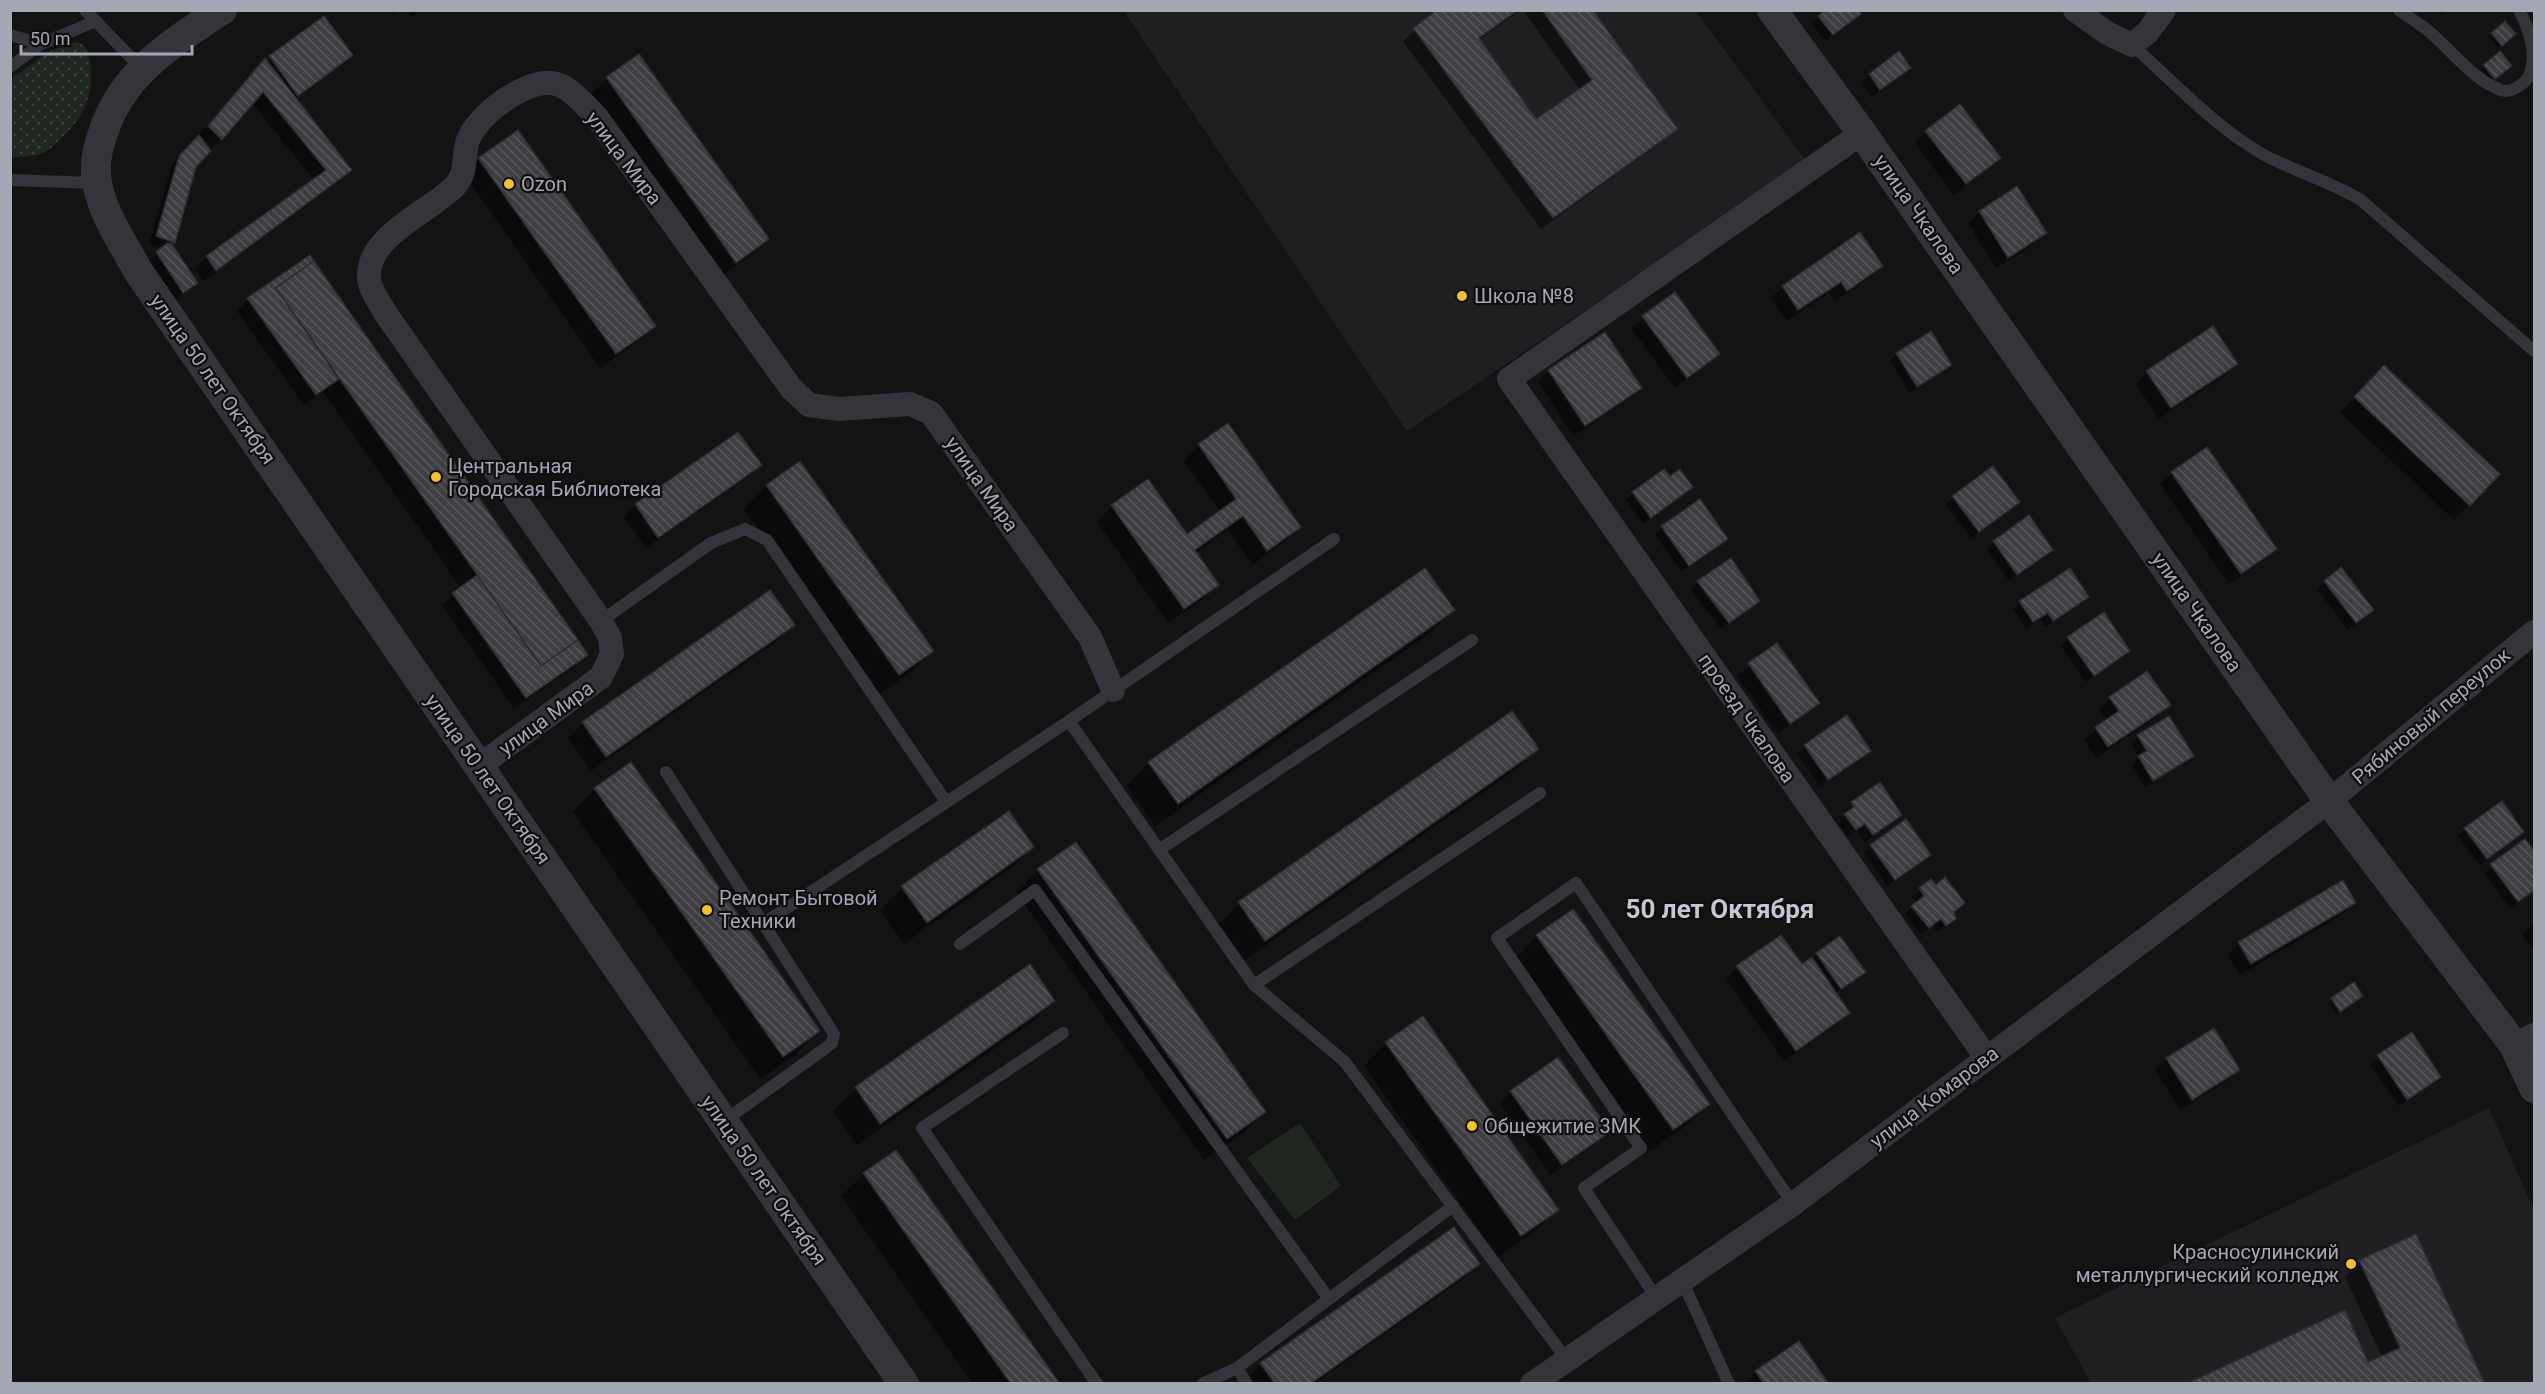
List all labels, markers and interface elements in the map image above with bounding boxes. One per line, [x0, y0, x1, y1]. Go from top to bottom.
scale bar [21, 18, 192, 56]
text: 50 m [30, 28, 70, 49]
street label: улица Мира [581, 106, 667, 210]
street label: улица Чкалова [1869, 150, 1969, 278]
place label: Ozon [521, 172, 567, 196]
marker: Ozon [502, 177, 516, 191]
place label: Школа №8 [1474, 284, 1574, 308]
street label: улица 50 лет Октября [145, 289, 281, 469]
marker: Школа №8 [1455, 289, 1469, 303]
street label: улица Мира [940, 432, 1024, 536]
place label: Центральная Городская Библиотека [448, 454, 661, 501]
marker: Центральная Городская Библиотека [429, 470, 443, 484]
street label: улица Чкалова [2147, 548, 2247, 676]
street label: Рябиновый переулок [2347, 643, 2515, 789]
street label: проезд Чкалова [1693, 649, 1801, 787]
street label: улица Мира [494, 676, 598, 760]
street label: улица 50 лет Октября [420, 689, 556, 869]
place label: Ремонт Бытовой Техники [719, 886, 878, 933]
district label: 50 лет Октября [1626, 894, 1814, 924]
marker: Ремонт Бытовой Техники [700, 903, 714, 917]
street label: улица Комарова [1865, 1041, 2003, 1153]
street label: улица 50 лет Октября [696, 1090, 832, 1270]
place label: Общежитие 3МК [1484, 1114, 1641, 1138]
marker: Общежитие 3МК [1465, 1119, 1479, 1133]
place label: Красносулинский металлургический колледж [2076, 1240, 2340, 1287]
marker: Красносулинский металлургический колледж [2344, 1257, 2358, 1271]

